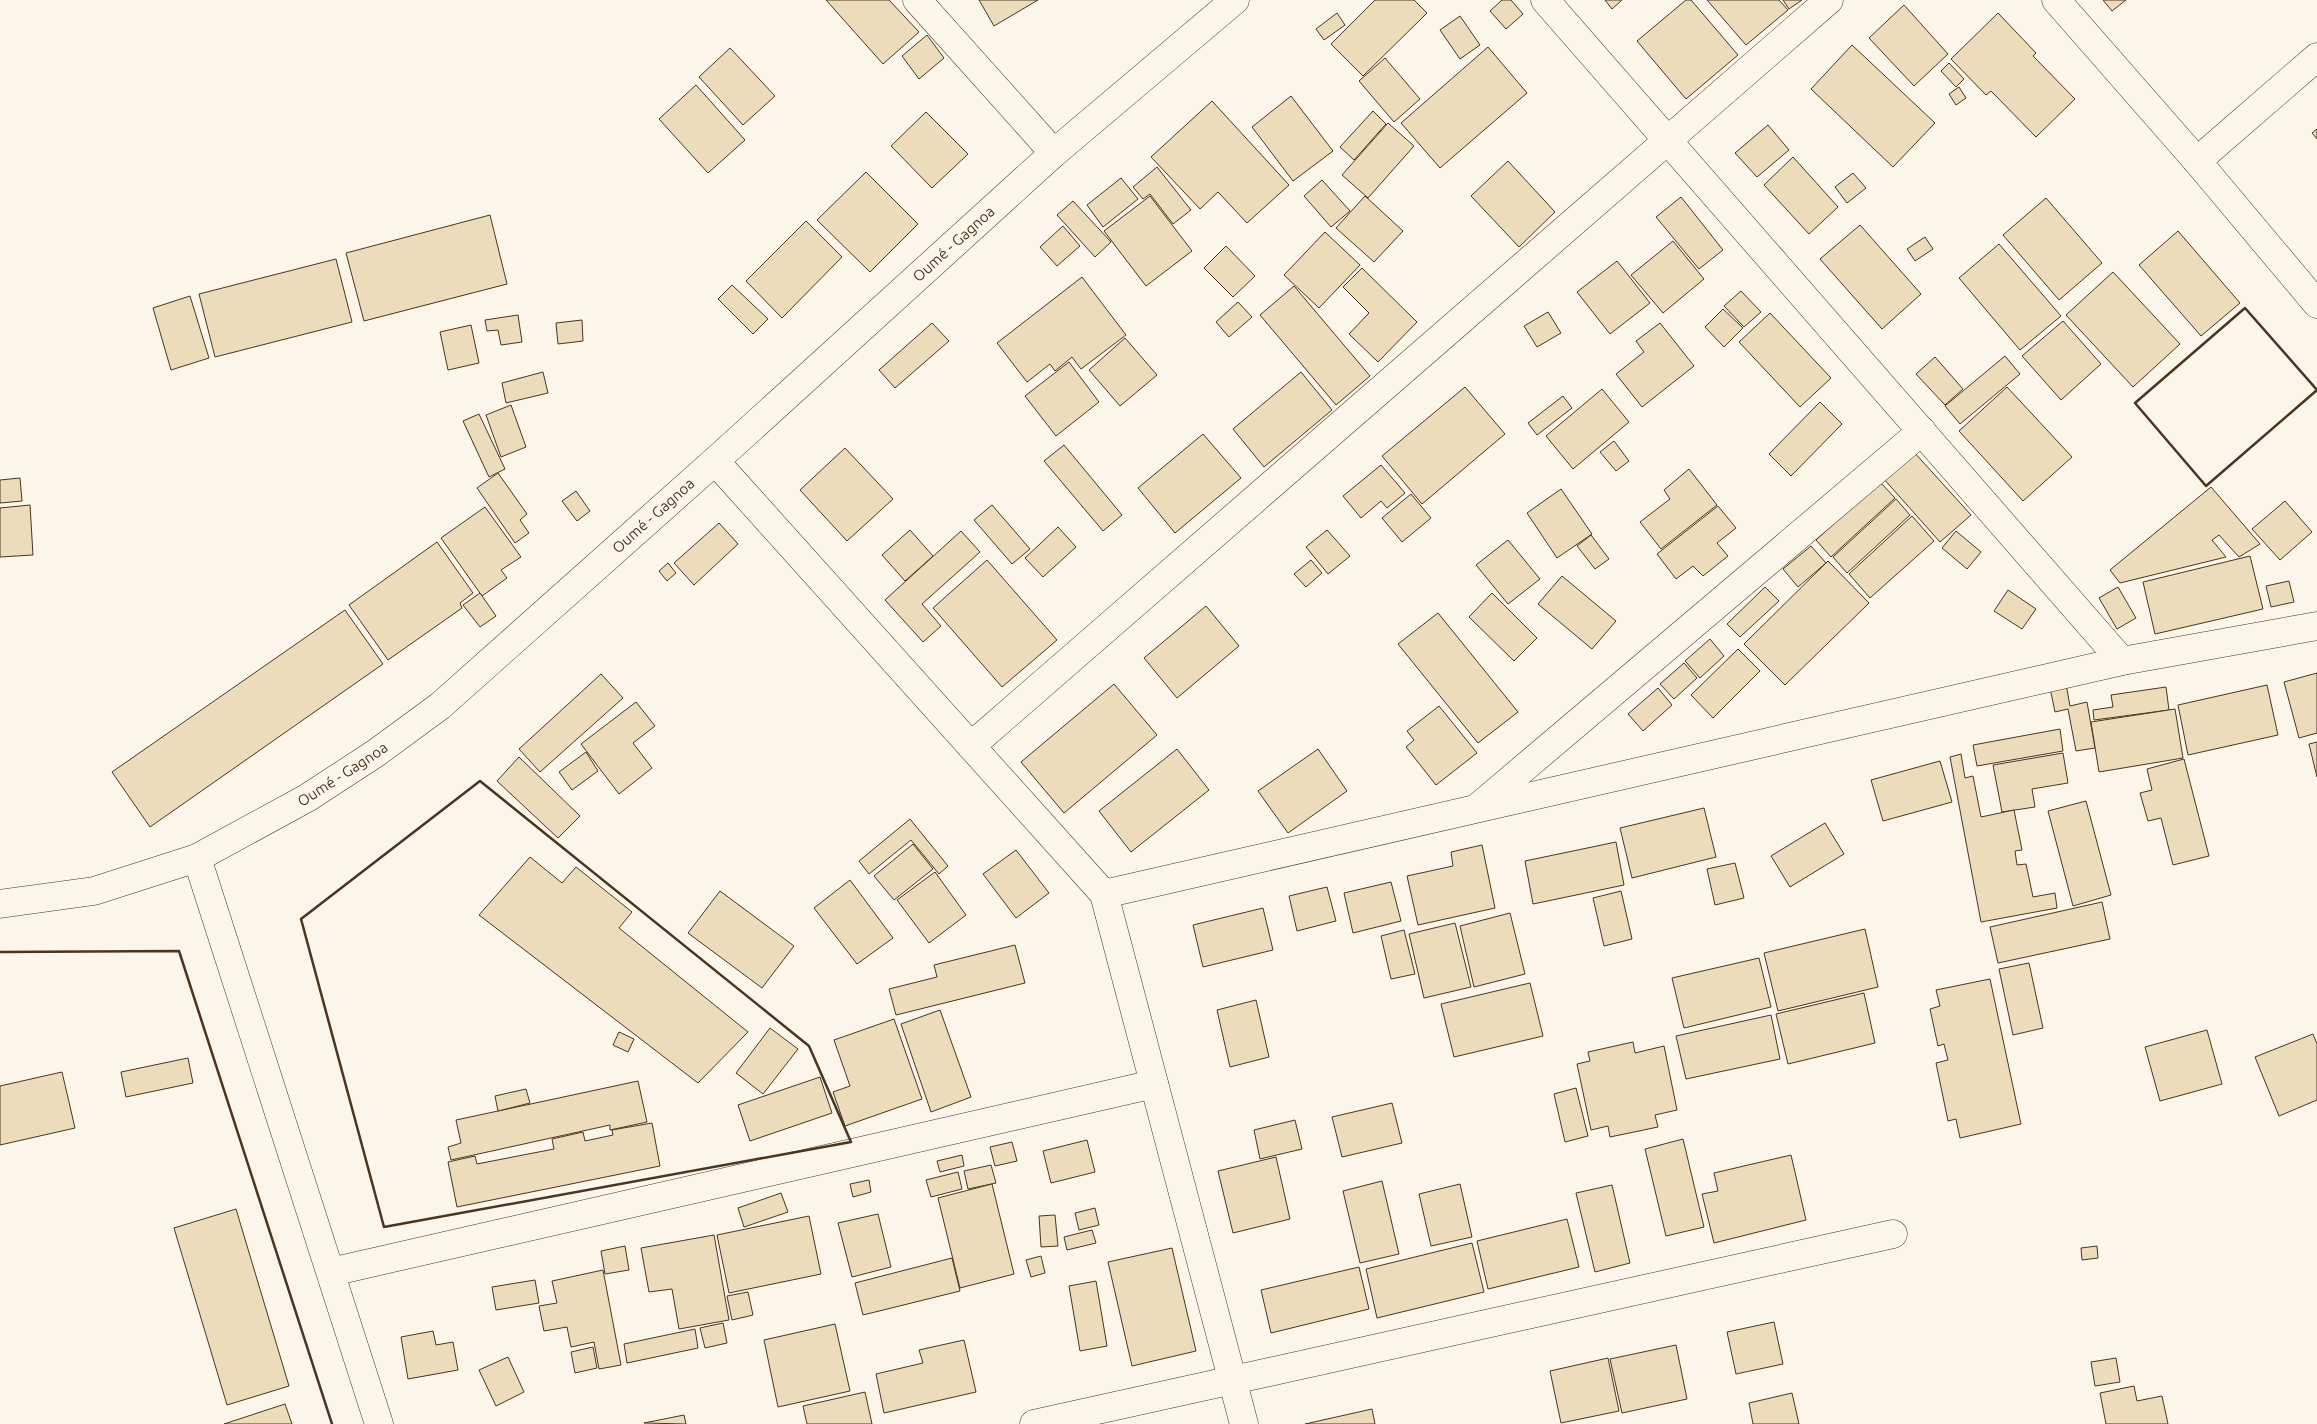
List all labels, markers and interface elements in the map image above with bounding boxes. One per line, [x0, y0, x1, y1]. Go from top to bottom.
street label: Oumé - Gagnoa [909, 202, 998, 285]
street label: Oumé - Gagnoa [609, 475, 698, 556]
street label: Oumé - Gagnoa [294, 738, 391, 810]

